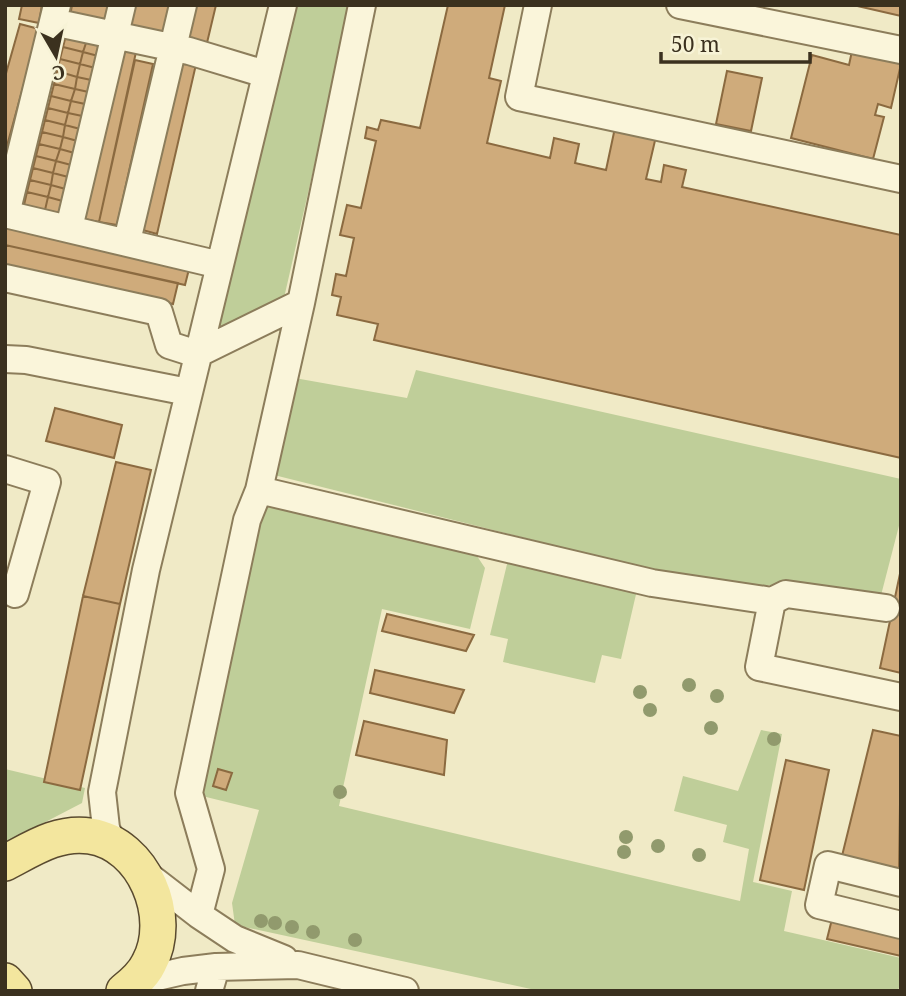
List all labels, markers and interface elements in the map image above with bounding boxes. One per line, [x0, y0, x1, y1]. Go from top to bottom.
north arrow [21, 21, 91, 91]
scale bar [661, 21, 810, 65]
text: 50 m [671, 30, 720, 58]
text: С [50, 59, 67, 87]

